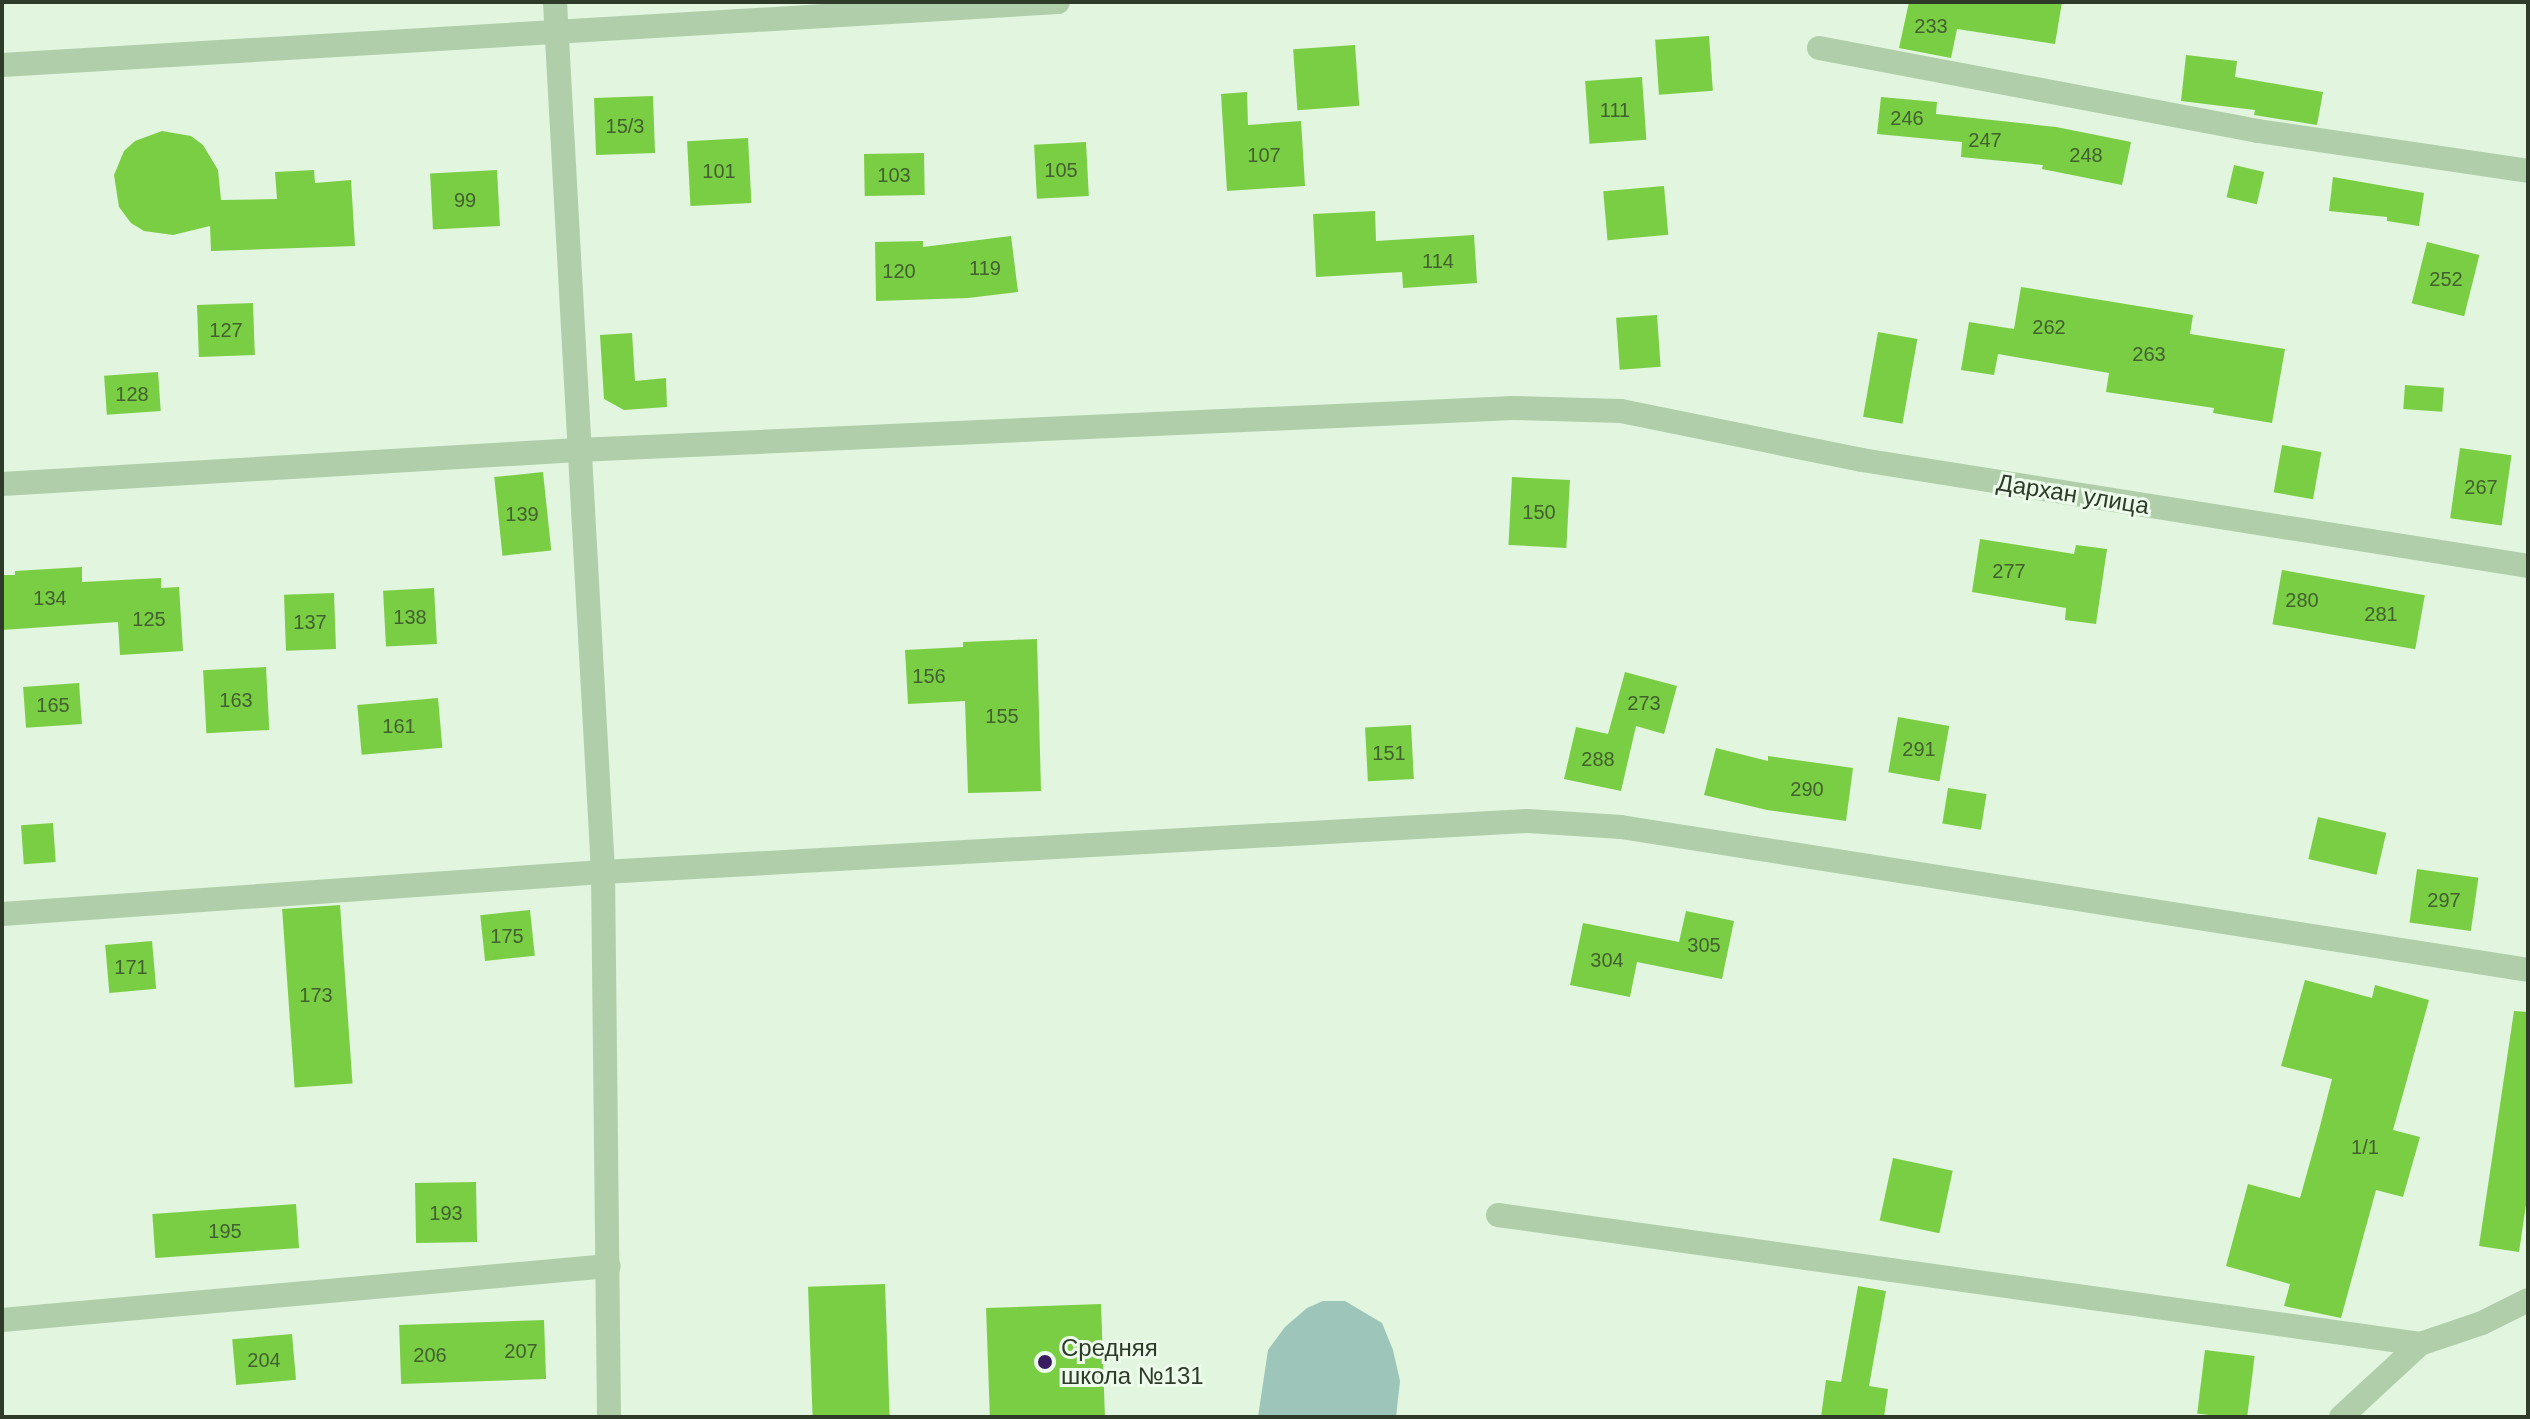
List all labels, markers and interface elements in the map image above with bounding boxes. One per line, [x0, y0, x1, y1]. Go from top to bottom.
house number: 233 [1914, 14, 1948, 38]
house number: 111 [1600, 98, 1630, 122]
house number: 246 [1890, 106, 1924, 130]
house number: 15/3 [606, 114, 644, 138]
house number: 247 [1968, 128, 2002, 152]
house number: 107 [1247, 143, 1281, 167]
house number: 248 [2069, 143, 2103, 167]
house number: 105 [1044, 158, 1078, 182]
house number: 101 [702, 159, 736, 183]
house number: 103 [877, 163, 911, 187]
house number: 99 [454, 188, 476, 212]
house number: 114 [1422, 249, 1454, 273]
house number: 119 [969, 256, 1001, 280]
house number: 120 [882, 259, 916, 283]
house number: 252 [2429, 267, 2463, 291]
house number: 262 [2032, 315, 2066, 339]
house number: 127 [209, 318, 243, 342]
house number: 263 [2132, 342, 2166, 366]
house number: 128 [115, 382, 149, 406]
street label: Дархан улица [1995, 468, 2151, 520]
house number: 267 [2464, 475, 2498, 499]
house number: 150 [1522, 500, 1556, 524]
house number: 139 [505, 502, 539, 526]
house number: 277 [1992, 559, 2026, 583]
house number: 134 [33, 586, 67, 610]
house number: 280 [2285, 588, 2319, 612]
house number: 281 [2364, 602, 2398, 626]
house number: 138 [393, 605, 427, 629]
house number: 125 [132, 607, 166, 631]
house number: 137 [293, 610, 327, 634]
house number: 156 [912, 664, 946, 688]
house number: 163 [219, 688, 253, 712]
house number: 273 [1627, 691, 1661, 715]
house number: 165 [36, 693, 70, 717]
house number: 155 [985, 704, 1019, 728]
house number: 161 [382, 714, 416, 738]
house number: 291 [1902, 737, 1936, 761]
house number: 151 [1372, 741, 1406, 765]
house number: 288 [1581, 747, 1615, 771]
house number: 290 [1790, 777, 1824, 801]
house number: 297 [2427, 888, 2461, 912]
house number: 175 [490, 924, 524, 948]
house number: 305 [1687, 933, 1721, 957]
house number: 304 [1590, 948, 1624, 972]
house number: 171 [114, 955, 148, 979]
house number: 173 [299, 983, 333, 1007]
house number: 1/1 [2351, 1135, 2379, 1159]
house number: 193 [429, 1201, 463, 1225]
house number: 195 [208, 1219, 242, 1243]
place label: Средняя школа №131 [1061, 1334, 1204, 1390]
house number: 207 [504, 1339, 538, 1363]
house number: 206 [413, 1343, 447, 1367]
house number: 204 [247, 1348, 281, 1372]
marker: Средняя школа №131 [1036, 1353, 1054, 1371]

